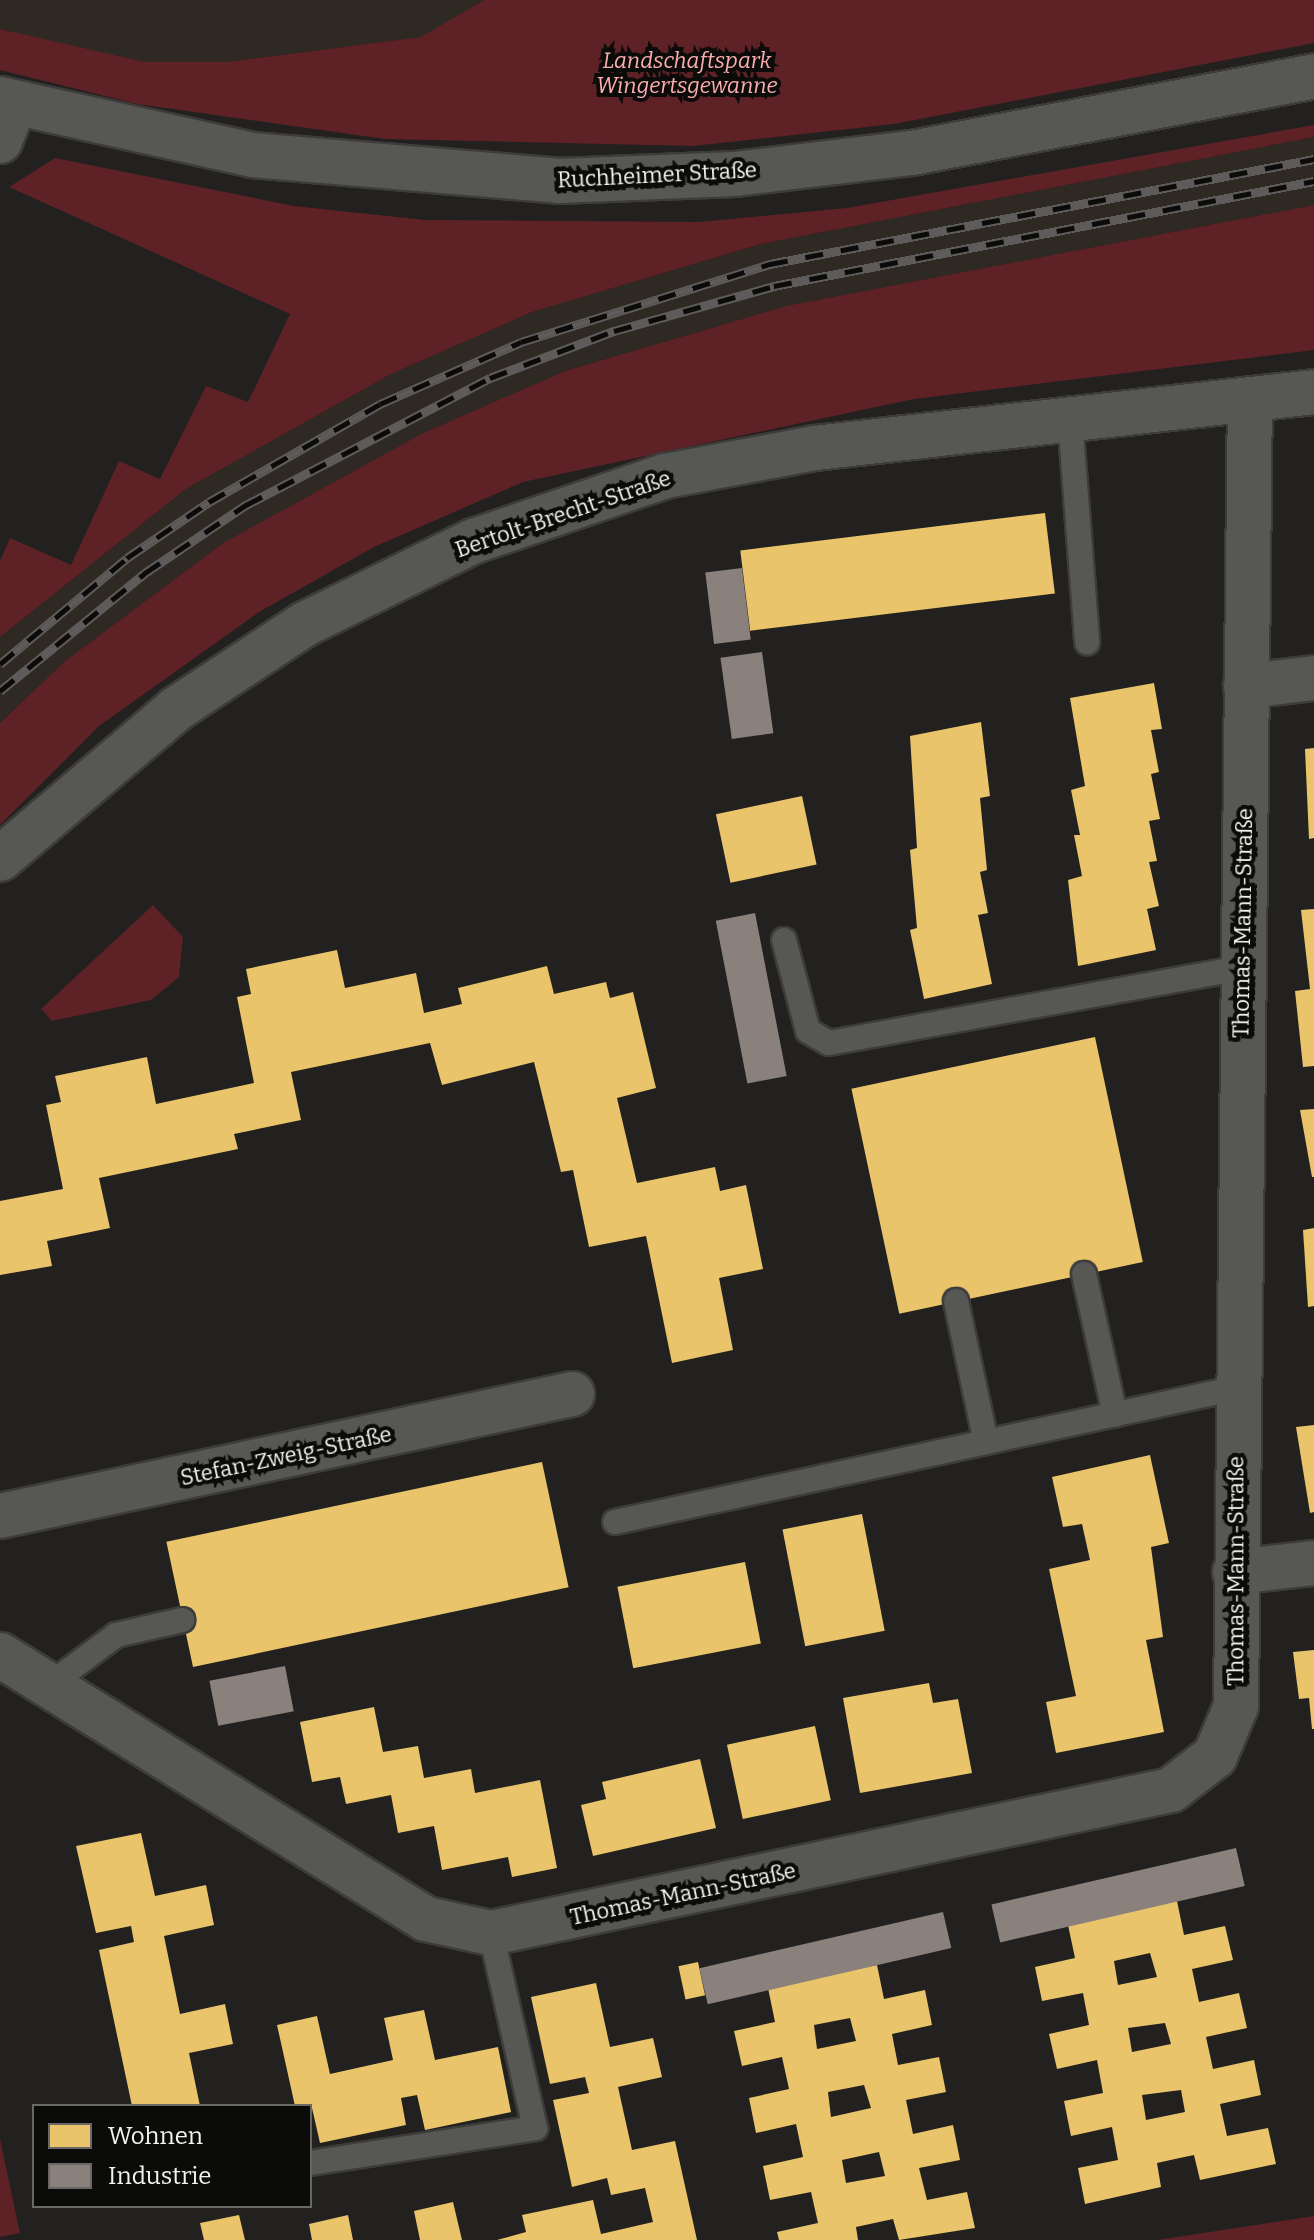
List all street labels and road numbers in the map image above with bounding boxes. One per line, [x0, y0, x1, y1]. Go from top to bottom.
street label: Ruchheimer Straße [557, 157, 757, 193]
street label: Bertolt-Brecht-Straße [452, 465, 674, 563]
street label: Thomas-Mann-Straße [1228, 808, 1258, 1038]
street label: Stefan-Zweig-Straße [178, 1421, 394, 1491]
street label: Thomas-Mann-Straße [1223, 1456, 1249, 1686]
street label: Thomas-Mann-Straße [568, 1857, 798, 1931]

